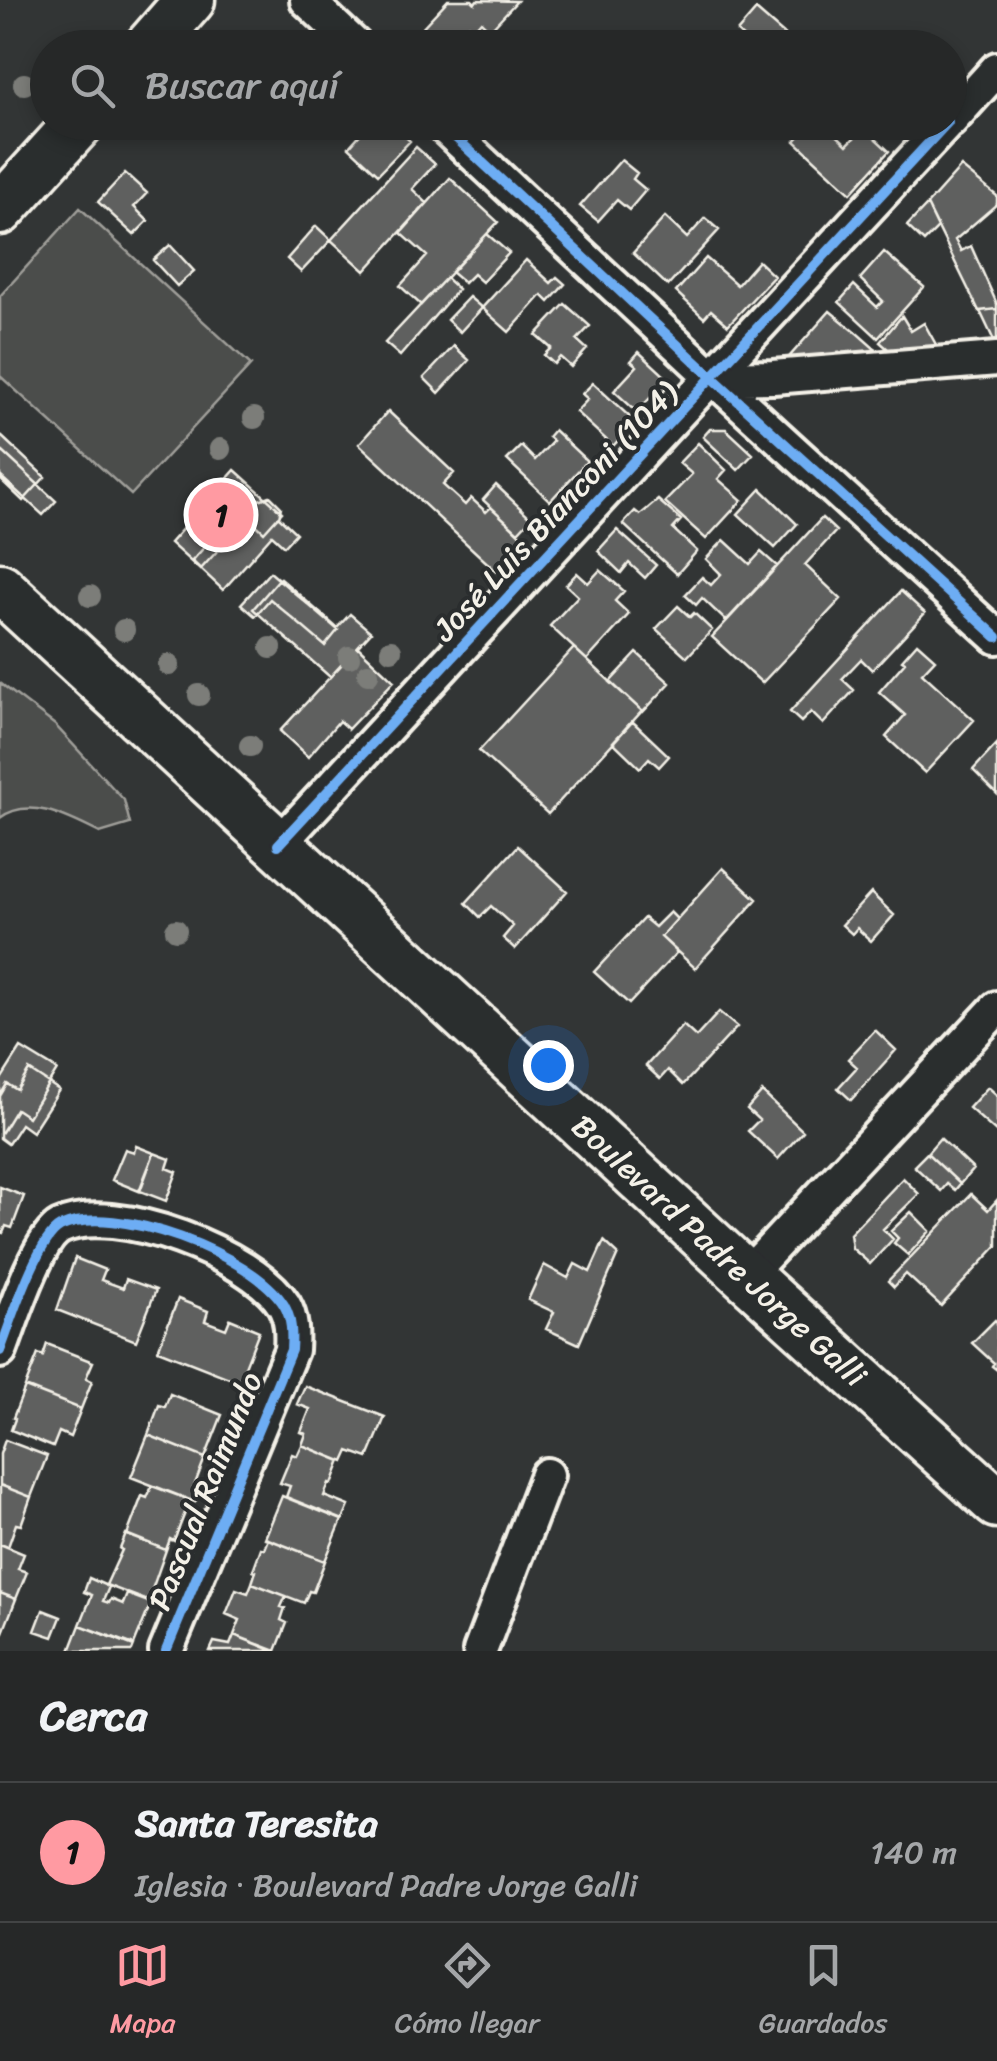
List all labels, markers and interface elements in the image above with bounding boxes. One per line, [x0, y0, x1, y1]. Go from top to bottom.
search box [30, 30, 967, 140]
text: Buscar aquí [145, 52, 339, 119]
icon: search [65, 58, 120, 113]
street label: José Luis Bianconi (104) [418, 366, 693, 656]
pin: 1 [188, 478, 254, 552]
your location [523, 1040, 574, 1091]
street label: Boulevard Padre Jorge Galli [558, 1100, 881, 1403]
street label: Pascual Raimundo [132, 1363, 279, 1619]
text: Cerca [40, 1679, 147, 1753]
text: Santa Teresita [135, 1790, 378, 1857]
text: 1 [66, 1824, 79, 1881]
text: 140 m [870, 1824, 957, 1881]
text: Iglesia · Boulevard Padre Jorge Galli [135, 1857, 638, 1914]
tab: Mapa [110, 1938, 175, 2047]
tab: Cómo llegar [395, 1938, 539, 2047]
tab: Guardados [759, 1938, 887, 2047]

